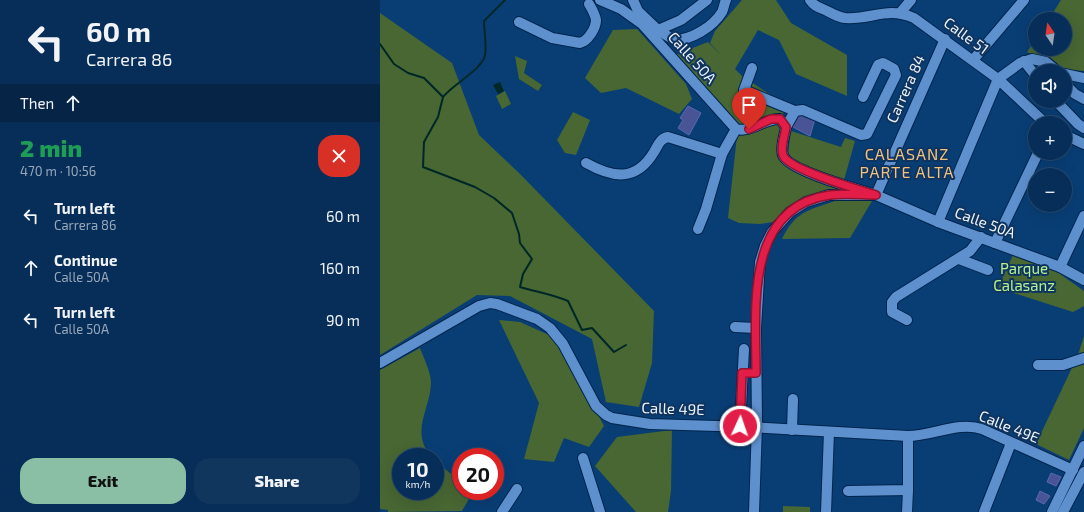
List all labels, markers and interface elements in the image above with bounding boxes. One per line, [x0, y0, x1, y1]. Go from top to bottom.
north arrow [1028, 12, 1072, 56]
map controls [1028, 12, 1072, 212]
street label: Calle 51 [941, 13, 993, 57]
text: 60 m [86, 14, 151, 48]
icon: left [20, 16, 72, 68]
street label: Calle 50A [665, 28, 721, 87]
text: Carrera 86 [86, 48, 172, 70]
street label: Carrera 84 [882, 52, 928, 125]
button: sound [1028, 64, 1072, 108]
pin [732, 88, 766, 129]
icon: ahead [62, 92, 84, 114]
text: Then [20, 94, 54, 112]
icon: arrive [738, 94, 760, 116]
button: + [1028, 116, 1072, 160]
text: 2 min [20, 133, 82, 162]
button: close [318, 135, 360, 177]
district label: CALASANZ PARTE ALTA [860, 144, 954, 181]
text: 470 m · 10:56 [20, 163, 96, 179]
button: − [1028, 168, 1072, 212]
text: Turn left [54, 199, 115, 217]
street label: Calle 50A [952, 203, 1019, 242]
icon: left [20, 205, 42, 227]
text: 60 m [326, 207, 360, 225]
text: Carrera 86 [54, 217, 116, 233]
text: Continue [54, 251, 117, 269]
icon: ahead [20, 257, 42, 279]
text: 160 m [320, 259, 360, 277]
park label: Parque Calasanz [993, 259, 1055, 294]
text: Calle 50A [54, 269, 109, 285]
text: Turn left [54, 303, 115, 321]
icon: left [20, 309, 42, 331]
text: 90 m [326, 311, 360, 329]
text: Calle 50A [54, 321, 109, 337]
street label: Calle 49E [641, 398, 705, 418]
position arrow [719, 405, 761, 447]
street label: Calle 49E [977, 406, 1042, 446]
speed limit sign: 20 [452, 448, 504, 500]
text: 10 [407, 457, 429, 481]
button: Exit [20, 458, 186, 504]
button: Share [194, 458, 360, 504]
text: km/h [406, 478, 430, 490]

